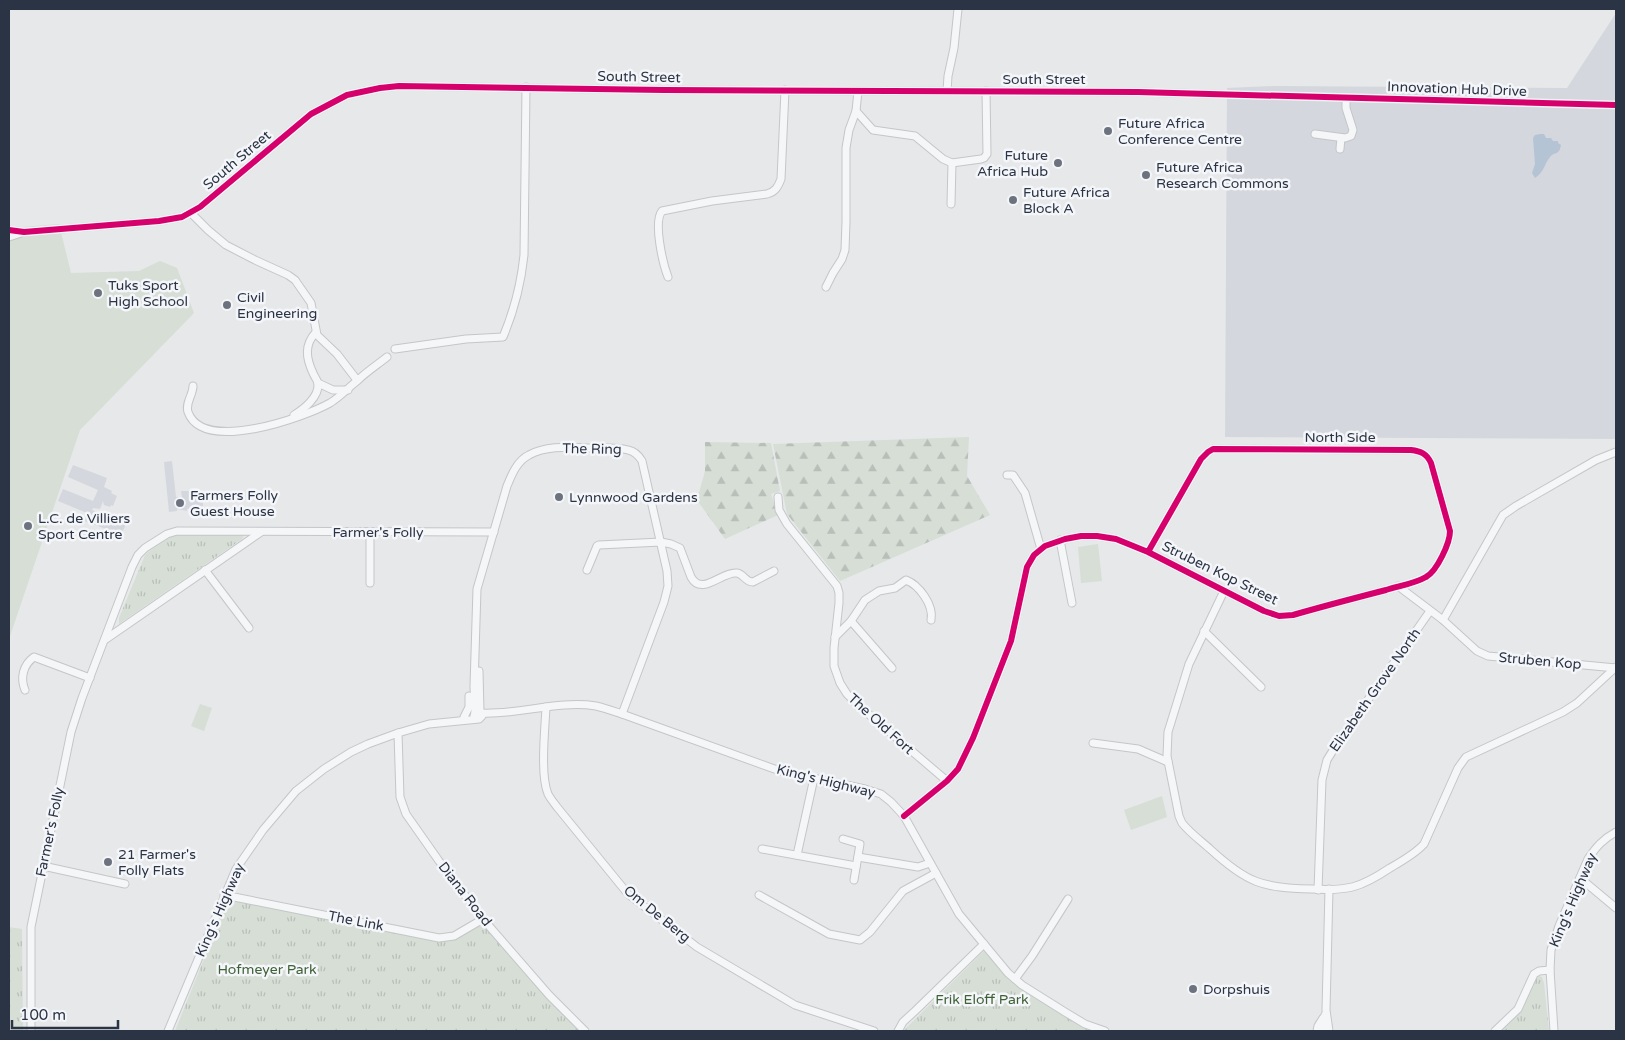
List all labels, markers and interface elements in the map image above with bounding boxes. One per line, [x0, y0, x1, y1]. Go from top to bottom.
street label: South Street [597, 68, 681, 86]
street label: South Street [1002, 71, 1086, 88]
street label: Innovation Hub Drive [1387, 78, 1527, 100]
place label: Future Africa Conference Centre [1118, 115, 1242, 148]
marker: Future Africa Conference Centre [1102, 125, 1114, 137]
street label: South Street [200, 126, 275, 193]
place label: Future Africa Hub [977, 147, 1048, 180]
marker: Future Africa Hub [1052, 157, 1064, 169]
place label: Future Africa Research Commons [1156, 159, 1289, 192]
marker: Future Africa Research Commons [1140, 169, 1152, 181]
place label: Future Africa Block A [1023, 184, 1110, 217]
marker: Future Africa Block A [1007, 194, 1019, 206]
place label: Tuks Sport High School [108, 277, 188, 310]
marker: Tuks Sport High School [92, 287, 104, 299]
place label: Civil Engineering [237, 289, 317, 322]
marker: Civil Engineering [221, 299, 233, 311]
street label: North Side [1304, 429, 1376, 446]
street label: The Ring [562, 440, 622, 458]
place label: Farmers Folly Guest House [190, 487, 279, 520]
place label: Lynnwood Gardens [569, 489, 698, 506]
marker: Lynnwood Gardens [553, 491, 565, 503]
marker: Farmers Folly Guest House [174, 497, 186, 509]
place label: L.C. de Villiers Sport Centre [38, 510, 131, 543]
marker: L.C. de Villiers Sport Centre [22, 520, 34, 532]
street label: Farmer's Folly [332, 524, 424, 541]
street label: Struben Kop Street [1159, 538, 1281, 609]
street label: Elizabeth Grove North [1326, 625, 1424, 755]
street label: Struben Kop [1498, 649, 1582, 673]
street label: The Old Fort [845, 690, 918, 758]
street label: King's Highway [775, 761, 878, 802]
street label: Farmer's Folly [32, 785, 68, 878]
place label: 21 Farmer's Folly Flats [118, 846, 196, 879]
street label: King's Highway [1545, 850, 1601, 950]
marker: 21 Farmer's Folly Flats [102, 856, 114, 868]
street label: Diana Road [435, 858, 495, 930]
street label: King's Highway [192, 860, 249, 960]
street label: Om De Berg [620, 882, 694, 946]
street label: The Link [327, 907, 386, 935]
park label: Hofmeyer Park [217, 961, 317, 978]
place label: Dorpshuis [1203, 981, 1270, 998]
marker: Dorpshuis [1187, 983, 1199, 995]
park label: Frik Eloff Park [935, 991, 1029, 1008]
scale bar [12, 998, 119, 1030]
text: 100 m [20, 1006, 66, 1024]

